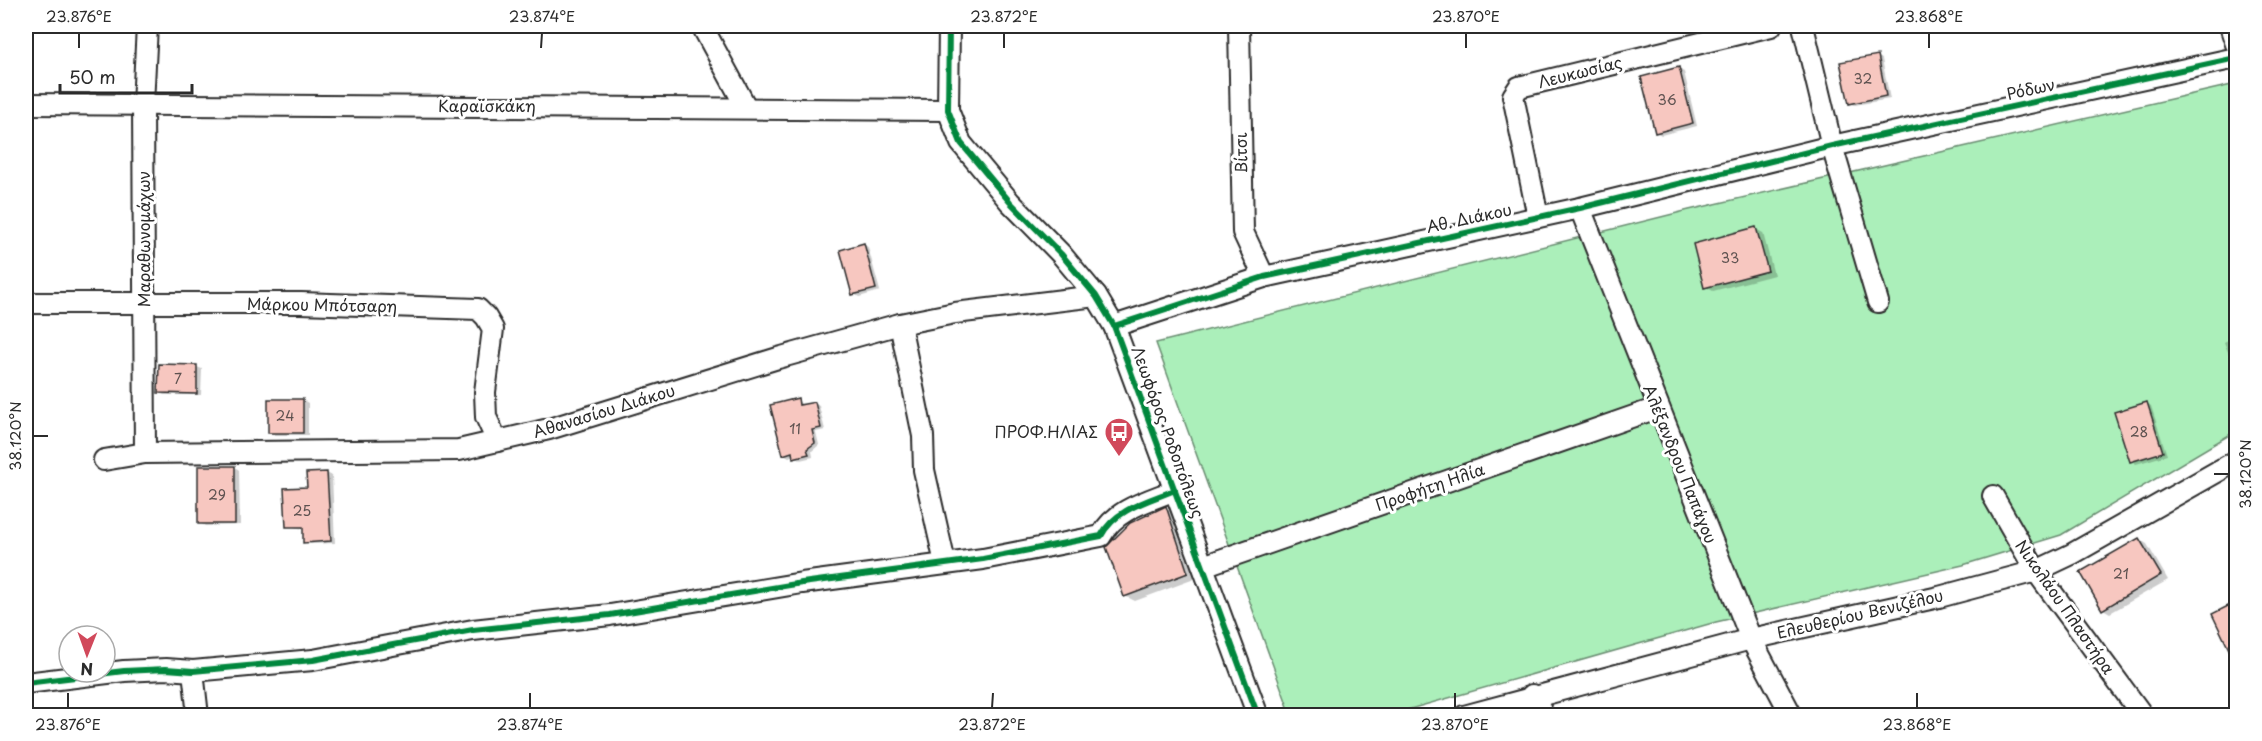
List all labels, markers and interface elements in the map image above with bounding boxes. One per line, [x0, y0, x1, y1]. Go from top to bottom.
text: 23.876°E [46, 4, 112, 27]
text: 23.874°E [509, 4, 575, 27]
text: 23.872°E [970, 4, 1038, 27]
text: 23.870°E [1432, 4, 1500, 27]
text: 23.868°E [1895, 4, 1963, 27]
street label: Λευκωσίας [1535, 49, 1624, 93]
scale bar [60, 57, 192, 95]
text: 50 m [69, 63, 116, 90]
house number: 32 [1854, 68, 1872, 89]
street label: Ρόδων [2004, 71, 2057, 105]
house number: 36 [1657, 89, 1677, 110]
street label: Καραϊσκάκη [438, 93, 536, 117]
street label: Βίτσι [1228, 132, 1252, 174]
street label: Μαραθωνομάχων [131, 171, 155, 307]
street label: Αθ. Διάκου [1424, 196, 1514, 238]
house number: 33 [1721, 247, 1739, 268]
street label: Μάρκου Μπότσαρη [247, 291, 397, 317]
street label: Λεωφόρος Ροδοπόλεως [1127, 342, 1211, 521]
house number: 7 [174, 368, 182, 389]
street label: Αθανασίου Διάκου [530, 377, 678, 443]
street label: Αλέξανδρου Παπάγου [1638, 381, 1724, 547]
text: 38.120°N [3, 401, 26, 471]
house number: 24 [276, 405, 294, 426]
bus stop icon: ΠΡΟΦ.ΗΛΙΑΣ [1103, 416, 1135, 458]
house number: 11 [789, 418, 801, 439]
place label: ΠΡΟΦ.ΗΛΙΑΣ [994, 419, 1098, 443]
house number: 28 [2130, 421, 2148, 442]
text: 38.120°N [2233, 439, 2256, 509]
street label: Προφήτη Ηλία [1372, 456, 1488, 516]
house number: 29 [208, 484, 226, 505]
house number: 25 [293, 500, 311, 521]
street label: Νικολάου Πλαστήρα [2010, 534, 2121, 679]
house number: 21 [2113, 563, 2129, 584]
street label: Ελευθερίου Βενιζέλου [1774, 582, 1945, 644]
north arrow [57, 624, 117, 684]
text: N [80, 658, 93, 682]
text: 23.876°E [35, 712, 101, 735]
text: 23.874°E [497, 712, 563, 735]
text: 23.872°E [958, 712, 1026, 735]
text: 23.870°E [1421, 712, 1489, 735]
text: 23.868°E [1883, 712, 1951, 735]

